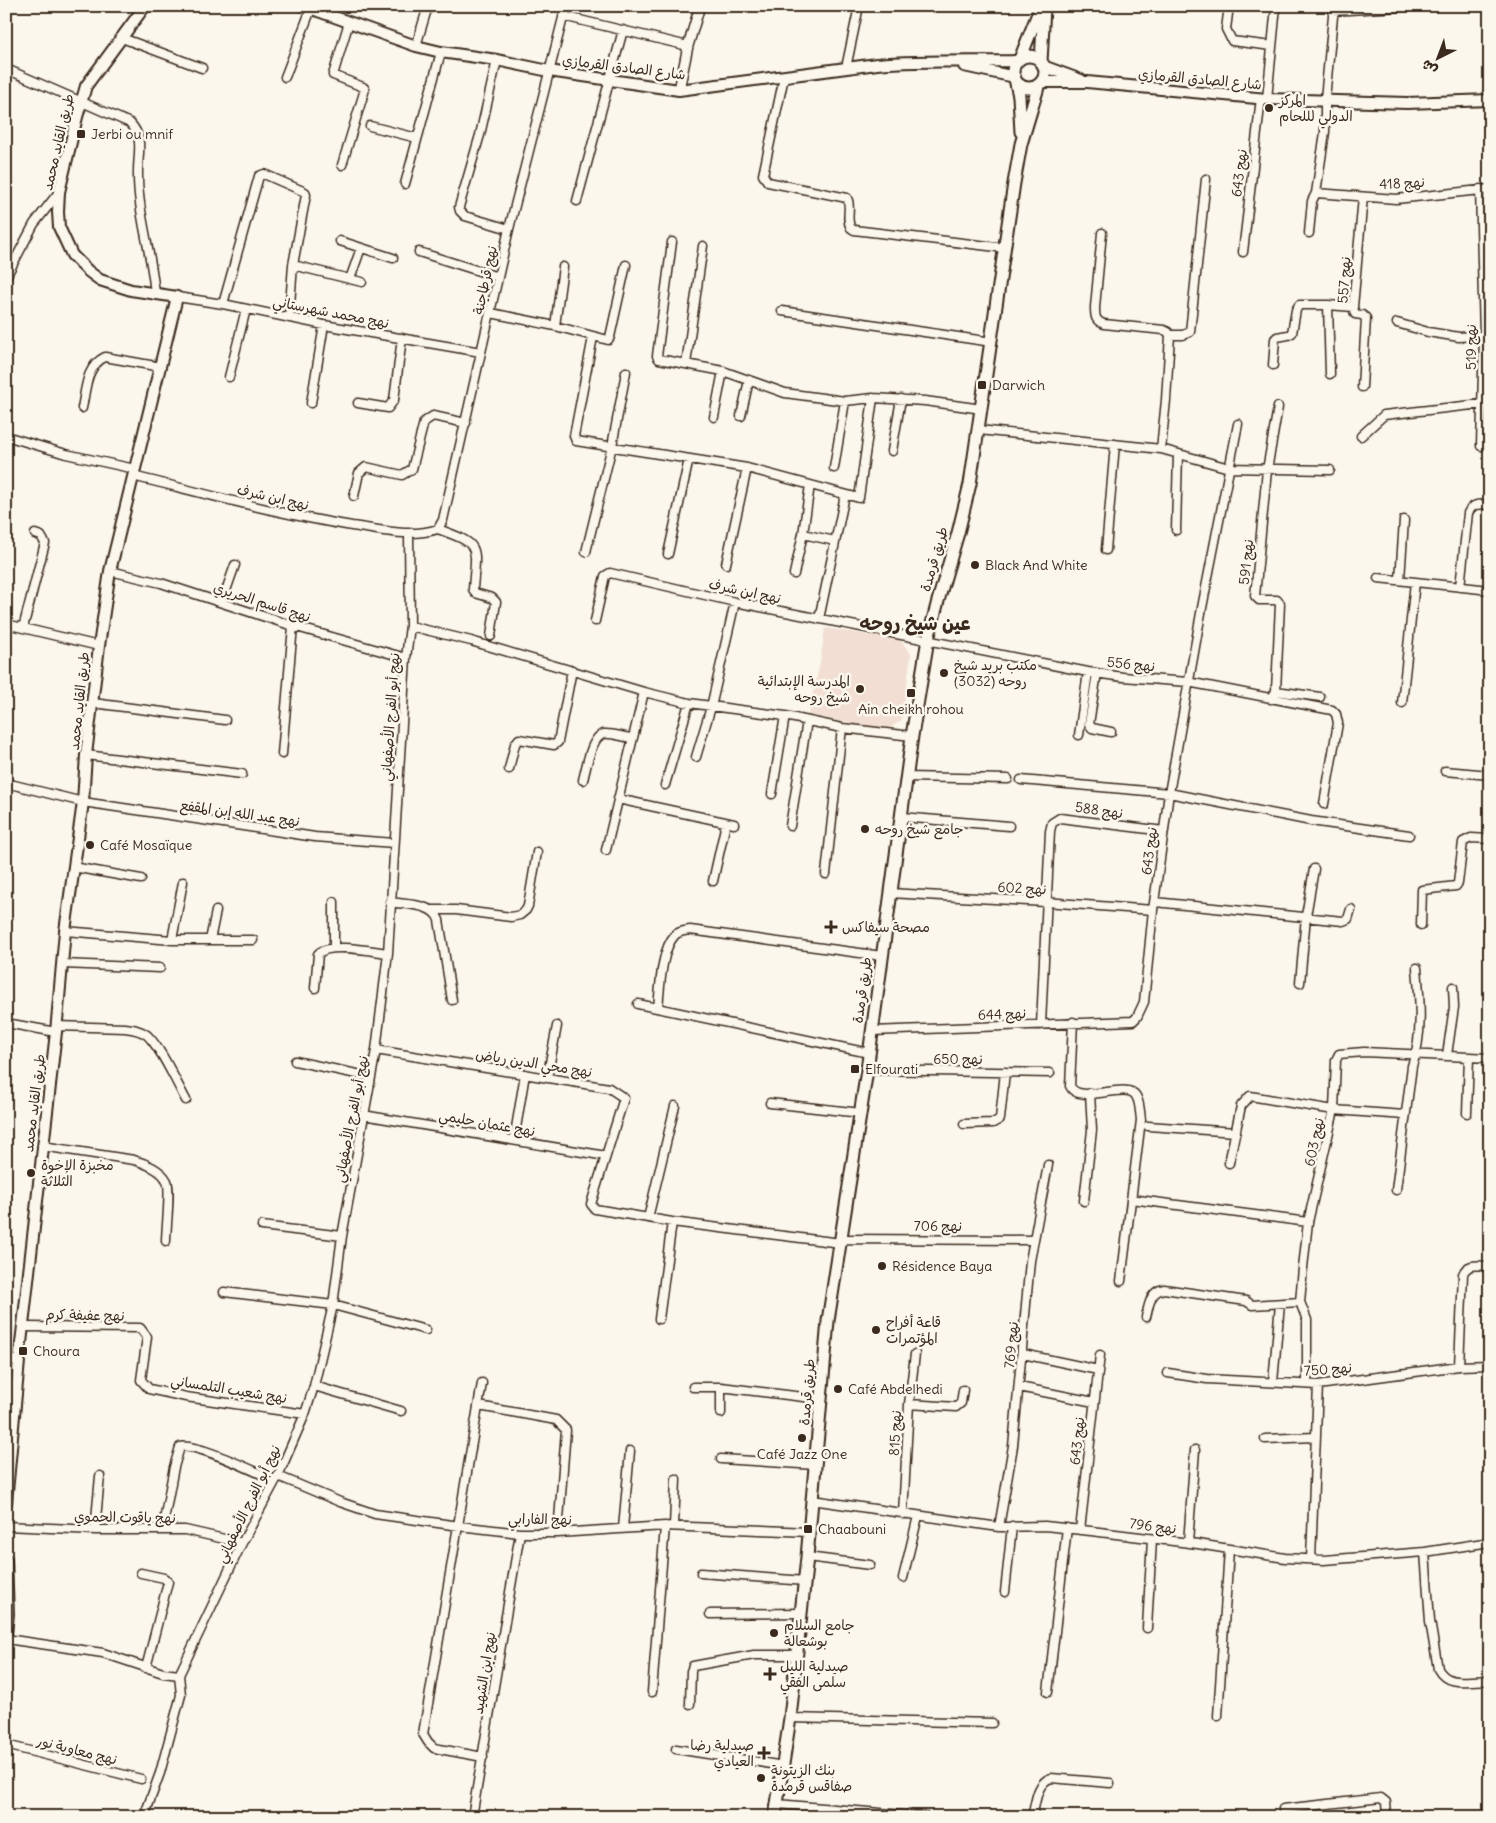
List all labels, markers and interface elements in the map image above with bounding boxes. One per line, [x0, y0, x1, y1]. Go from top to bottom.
north arrow [1414, 32, 1464, 82]
street label: شارع الصادق القرمازي [561, 51, 687, 85]
text: ش [1418, 56, 1441, 80]
street label: شارع الصادق القرمازي [1137, 65, 1263, 95]
place label: المركز الدولي لللحام [1278, 91, 1353, 129]
street label: طريق القايد محمد [38, 92, 78, 192]
marker: المركز الدولي لللحام [1263, 102, 1275, 114]
place label: Jerbi ou mnif [91, 125, 173, 143]
marker: Jerbi ou mnif [75, 128, 87, 140]
street label: نهج 643 [1227, 148, 1252, 198]
street label: نهج 418 [1379, 173, 1425, 194]
street label: نهج قرطاجنة [469, 244, 502, 316]
street label: نهج 557 [1333, 256, 1356, 304]
street label: نهج محمد شهرستاني [271, 292, 391, 336]
street label: نهج 519 [1462, 324, 1481, 370]
place label: Darwich [992, 376, 1045, 394]
marker: Darwich [976, 379, 988, 391]
street label: نهج ابن شرف [235, 480, 311, 515]
street label: طريق قرمدة [916, 524, 952, 594]
street label: نهج 591 [1235, 538, 1258, 586]
place label: Black And White [985, 556, 1088, 574]
marker: Black And White [969, 559, 981, 571]
street label: نهج ابن شرف [707, 575, 783, 608]
street label: نهج قاسم الحريري [211, 578, 313, 628]
district label: عين شيخ روحه [860, 611, 970, 636]
street label: طريق القايد محمد [65, 651, 93, 751]
street label: نهج أبو الفرج الأصفهاني [377, 652, 407, 782]
street label: نهج 556 [1106, 653, 1156, 676]
place label: مكتب بريد شيخ روحه (3032) [954, 656, 1037, 690]
marker: مكتب بريد شيخ روحه (3032) [938, 667, 950, 679]
place label: المدرسة الإبتدائية شيخ روحه [758, 672, 850, 707]
marker: المدرسة الإبتدائية شيخ روحه [854, 683, 866, 695]
marker: Ain cheikh rohou [905, 687, 917, 699]
place label: Ain cheikh rohou [858, 700, 964, 718]
street label: نهج عبد الله إبن المقفع [179, 796, 301, 832]
street label: نهج 588 [1074, 798, 1124, 823]
place label: جامع شيخ روحه [875, 820, 964, 840]
marker: جامع شيخ روحه [859, 823, 871, 835]
street label: نهج 643 [1137, 826, 1162, 876]
place label: Café Mosaïque [100, 836, 192, 854]
marker: Café Mosaïque [84, 839, 96, 851]
street label: نهج 602 [997, 878, 1047, 899]
place label: مصحة سيفاكس [842, 918, 930, 936]
marker: مصحة سيفاكس [824, 920, 838, 934]
street label: طريق قرمدة [848, 956, 876, 1024]
street label: نهج 644 [977, 1004, 1027, 1025]
street label: نهج محي الدين رياض [474, 1045, 594, 1085]
street label: نهج 650 [933, 1050, 983, 1069]
street label: طريق القايد محمد [19, 1053, 49, 1153]
street label: نهج أبو الفرج الأصفهاني [330, 1054, 376, 1185]
place label: Elfourati [865, 1060, 918, 1078]
marker: Elfourati [849, 1063, 861, 1075]
street label: نهج عثمان حليمي [437, 1106, 537, 1144]
street label: نهج 603 [1300, 1116, 1329, 1168]
place label: مخبزة الإخوة الثلاثة [41, 1156, 114, 1190]
marker: مخبزة الإخوة الثلاثة [25, 1167, 37, 1179]
street label: نهج 706 [914, 1217, 962, 1236]
place label: Résidence Baya [892, 1257, 992, 1275]
marker: Résidence Baya [876, 1260, 888, 1272]
street label: نهج عفيفة كرم [45, 1305, 125, 1327]
place label: قاعة أفراح المؤتمرات [886, 1313, 941, 1347]
street label: نهج 769 [1000, 1321, 1023, 1369]
marker: قاعة أفراح المؤتمرات [870, 1324, 882, 1336]
place label: Choura [33, 1342, 80, 1360]
marker: Choura [17, 1345, 29, 1357]
street label: طريق قرمدة [795, 1358, 819, 1426]
street label: نهج 750 [1303, 1358, 1353, 1381]
street label: نهج شعيب التلمساني [169, 1371, 288, 1411]
place label: Café Abdelhedi [848, 1380, 943, 1398]
marker: Café Abdelhedi [832, 1383, 844, 1395]
street label: نهج 815 [885, 1410, 906, 1456]
street label: نهج 643 [1066, 1416, 1089, 1466]
marker: Café Jazz One [796, 1432, 808, 1444]
street label: نهج أبو الفرج الأصفهاني [212, 1442, 288, 1568]
place label: Café Jazz One [757, 1445, 847, 1463]
street label: نهج ياقوت الحموي [74, 1507, 176, 1529]
street label: نهج الفارابي [508, 1509, 572, 1533]
street label: نهج 796 [1128, 1514, 1177, 1539]
place label: Chaabouni [818, 1520, 886, 1538]
marker: Chaabouni [802, 1523, 814, 1535]
place label: جامع السلام بوشعالة [784, 1616, 855, 1650]
marker: جامع السلام بوشعالة [768, 1627, 780, 1639]
street label: نهج ابن الشهيد [469, 1631, 500, 1716]
place label: صيدلية الليل سلمى الفقي [780, 1657, 848, 1695]
marker: صيدلية الليل سلمى الفقي [764, 1668, 776, 1680]
street label: نهج معاوية نور [34, 1731, 119, 1770]
place label: صيدلية رضا العيادي [690, 1736, 754, 1772]
marker: صيدلية رضا العيادي [758, 1747, 770, 1759]
place label: بنك الزيتونة صفاقس قرمدة [771, 1761, 852, 1795]
marker: بنك الزيتونة صفاقس قرمدة [755, 1772, 767, 1784]

